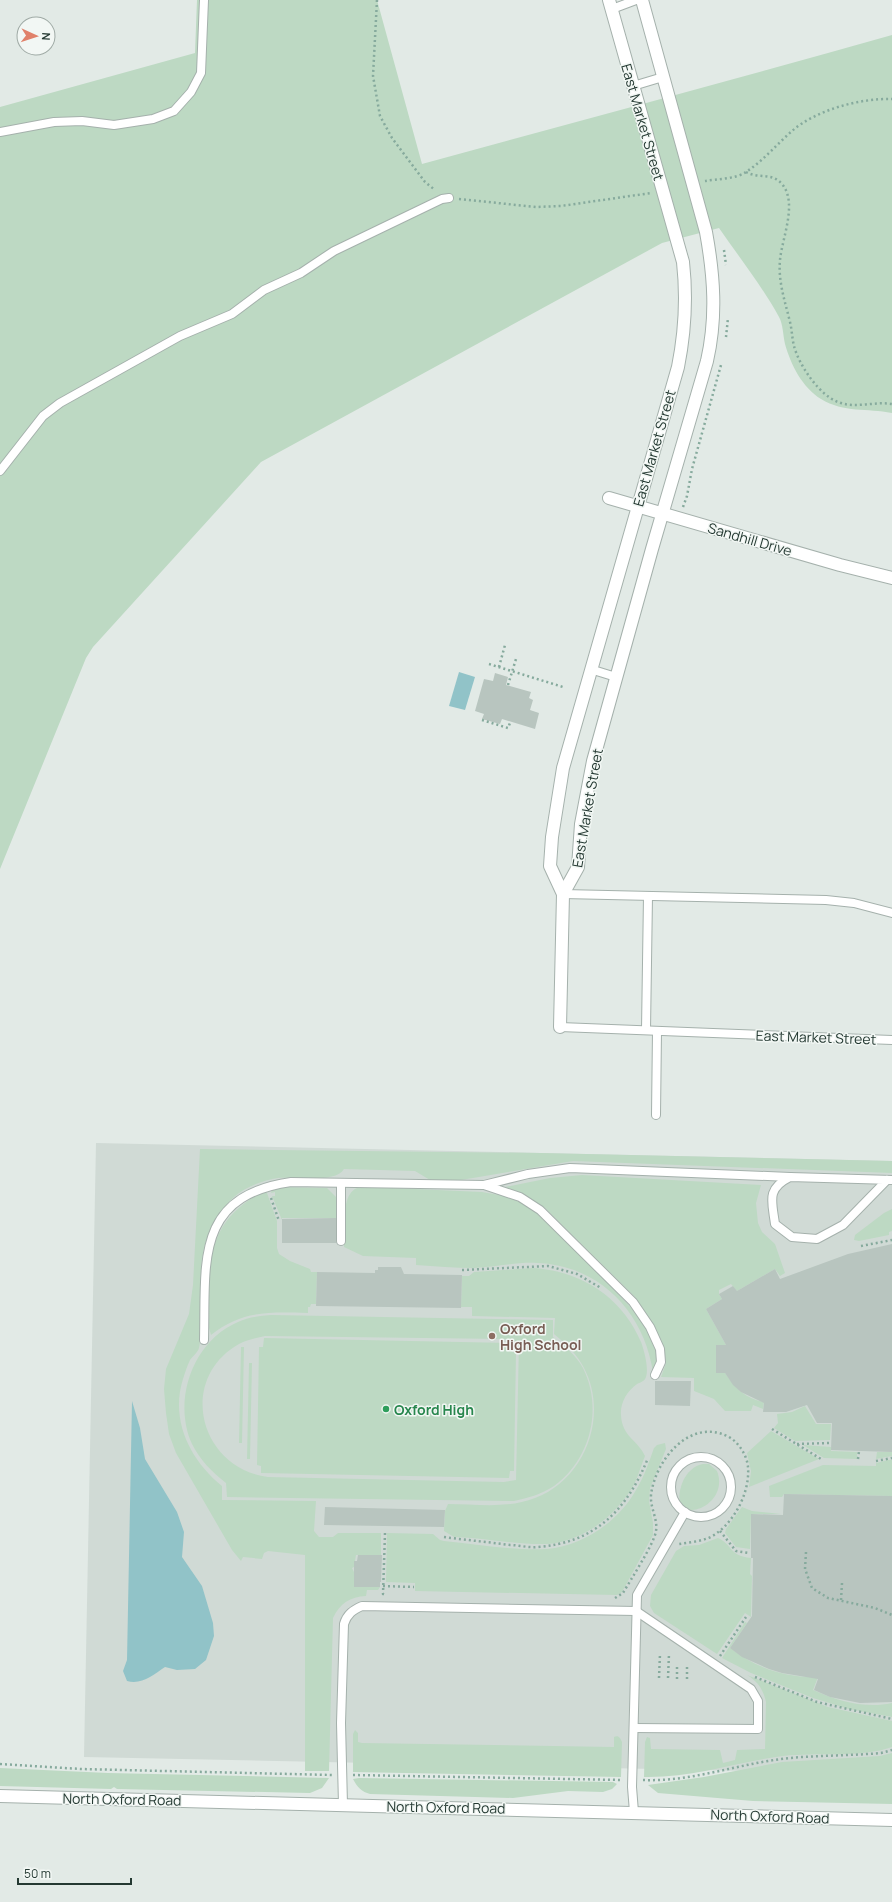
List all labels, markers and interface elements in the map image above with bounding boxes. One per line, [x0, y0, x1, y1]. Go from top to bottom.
north arrow [16, 16, 56, 56]
text: N [39, 32, 54, 41]
street label: East Market Street [617, 61, 669, 183]
street label: East Market Street [628, 387, 680, 509]
street label: Sandhill Drive [706, 518, 794, 560]
street label: East Market Street [567, 747, 607, 869]
street label: East Market Street [755, 1025, 877, 1049]
place label: Oxford High School [500, 1319, 581, 1354]
marker: Oxford High School [487, 1331, 497, 1341]
place label: Oxford High [394, 1400, 474, 1419]
marker: Oxford High [381, 1404, 391, 1414]
street label: North Oxford Road [62, 1788, 182, 1810]
street label: North Oxford Road [386, 1796, 506, 1818]
street label: North Oxford Road [710, 1804, 830, 1828]
scale bar [18, 1860, 131, 1886]
text: 50 m [24, 1865, 51, 1882]

